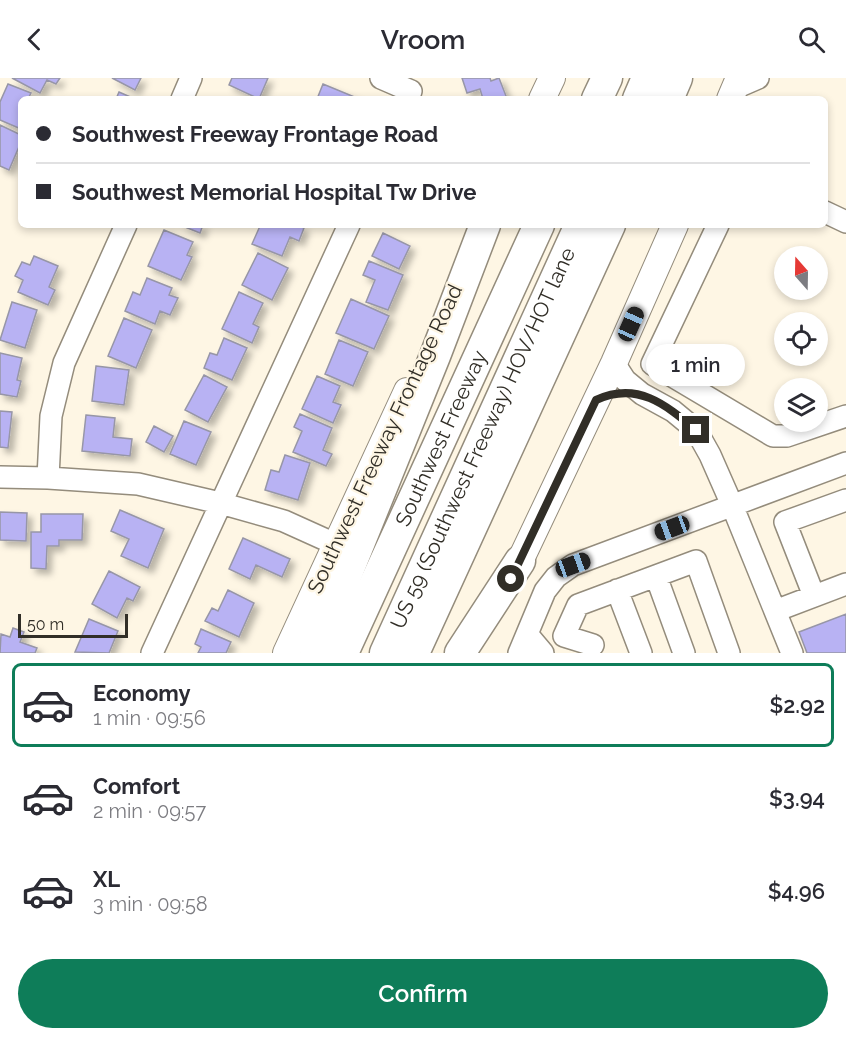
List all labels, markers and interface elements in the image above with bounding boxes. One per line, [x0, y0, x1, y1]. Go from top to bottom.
icon: back [18, 23, 51, 56]
icon: search [795, 23, 828, 56]
text: Vroom [381, 24, 465, 55]
text: Southwest Freeway Frontage Road [72, 121, 438, 147]
text: Southwest Memorial Hospital Tw Drive [72, 179, 476, 205]
street label: US 59 (Southwest Freeway) HOV/HOT lane [385, 243, 580, 633]
north arrow [774, 246, 828, 300]
map controls [774, 246, 828, 432]
street label: Southwest Freeway Frontage Road [302, 280, 468, 598]
car [615, 304, 647, 344]
button: locate [774, 312, 828, 366]
callout: 1 min [646, 343, 746, 385]
street label: Southwest Freeway [389, 347, 493, 531]
text: 1 min [671, 353, 720, 377]
button: layers [774, 378, 828, 432]
route end [682, 416, 709, 443]
car [652, 513, 692, 543]
car [553, 550, 593, 580]
route start [497, 565, 524, 592]
scale bar [18, 611, 128, 638]
text: 50 m [27, 615, 64, 634]
icon: car [21, 678, 75, 732]
text: Economy [93, 680, 191, 706]
text: $2.92 [769, 692, 825, 718]
text: 1 min · 09:56 [93, 706, 206, 730]
icon: car [21, 771, 75, 825]
text: Comfort [93, 773, 180, 799]
text: $3.94 [769, 785, 825, 811]
text: 2 min · 09:57 [93, 799, 206, 823]
icon: car [21, 864, 75, 918]
text: XL [93, 866, 120, 892]
text: $4.96 [768, 878, 825, 904]
text: 3 min · 09:58 [93, 892, 208, 916]
button: Confirm [18, 959, 828, 1028]

